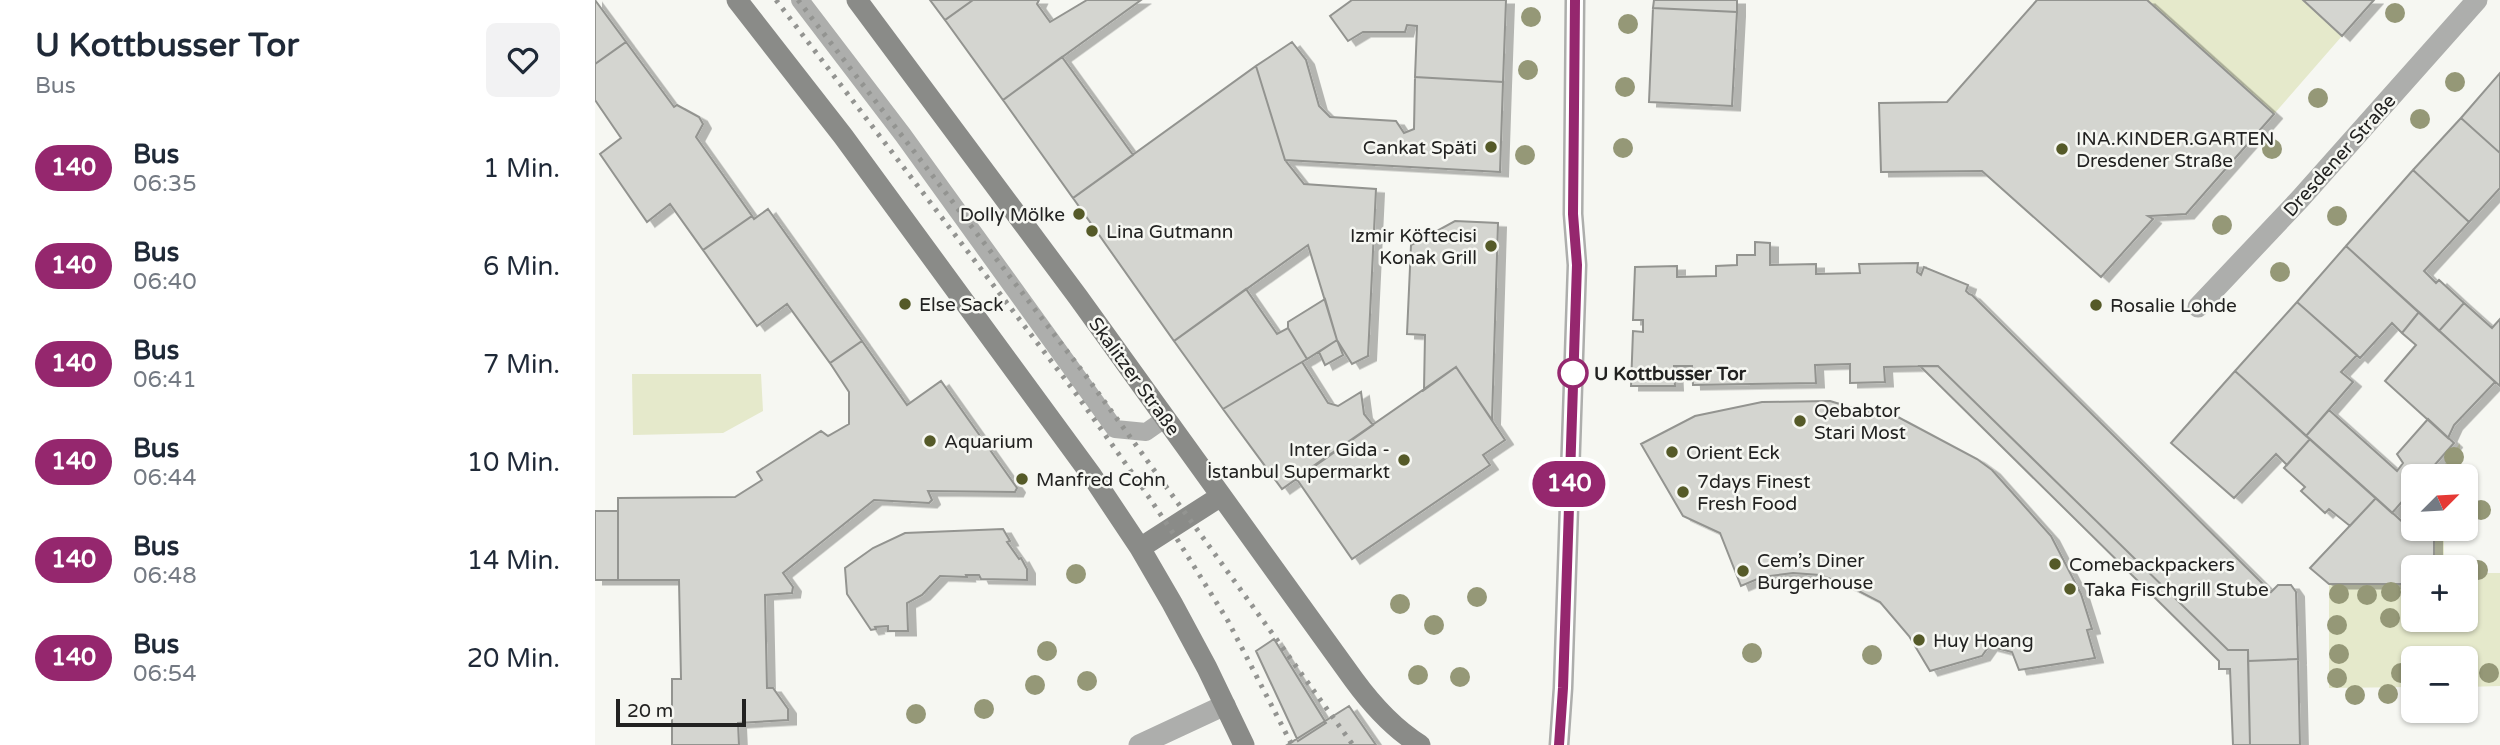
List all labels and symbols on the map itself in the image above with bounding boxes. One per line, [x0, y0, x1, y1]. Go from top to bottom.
street label: Dresdener Straße [2279, 90, 2400, 221]
place label: INA.KINDER.GARTEN Dresdener Straße [2076, 128, 2275, 172]
place label: Cankat Späti [1363, 137, 1477, 159]
marker: Cankat Späti [1483, 139, 1499, 155]
marker: INA.KINDER.GARTEN Dresdener Straße [2054, 141, 2070, 157]
place label: Dolly Mölke [960, 204, 1065, 226]
marker: Dolly Mölke [1071, 206, 1087, 222]
place label: Lina Gutmann [1106, 221, 1233, 243]
marker: Lina Gutmann [1084, 223, 1100, 239]
place label: Izmir Köftecisi Konak Grill [1350, 225, 1477, 269]
marker: Izmir Köftecisi Konak Grill [1483, 238, 1499, 254]
place label: Else Sack [919, 294, 1004, 316]
place label: Rosalie Lohde [2110, 295, 2237, 317]
marker: Else Sack [897, 296, 913, 312]
marker: Rosalie Lohde [2088, 297, 2104, 313]
street label: Skalitzer Straße [1084, 313, 1184, 440]
marker: U Kottbusser Tor [1558, 358, 1588, 388]
place label: U Kottbusser Tor [1594, 363, 1747, 385]
place label: Qebabtor Stari Most [1814, 400, 1906, 444]
marker: Qebabtor Stari Most [1792, 413, 1808, 429]
place label: Aquarium [944, 431, 1033, 453]
marker: Aquarium [922, 433, 938, 449]
place label: Inter Gida - İstanbul Supermarkt [1207, 439, 1390, 483]
place label: Orient Eck [1686, 442, 1780, 464]
marker: Orient Eck [1664, 444, 1680, 460]
marker: Inter Gida - İstanbul Supermarkt [1396, 452, 1412, 468]
line badge: 140 [1529, 461, 1609, 507]
north arrow [2401, 464, 2478, 541]
place label: Manfred Cohn [1036, 469, 1166, 491]
marker: Manfred Cohn [1014, 471, 1030, 487]
place label: 7days Finest Fresh Food [1697, 471, 1810, 515]
marker: 7days Finest Fresh Food [1675, 484, 1691, 500]
place label: Cem’s Diner Burgerhouse [1757, 550, 1873, 594]
place label: Comebackpackers [2069, 554, 2235, 576]
marker: Comebackpackers [2047, 556, 2063, 572]
marker: Cem’s Diner Burgerhouse [1735, 563, 1751, 579]
place label: Taka Fischgrill Stube [2084, 579, 2269, 601]
marker: Taka Fischgrill Stube [2062, 581, 2078, 597]
place label: Huy Hoang [1933, 630, 2034, 652]
marker: Huy Hoang [1911, 632, 1927, 648]
scale bar [616, 696, 745, 728]

